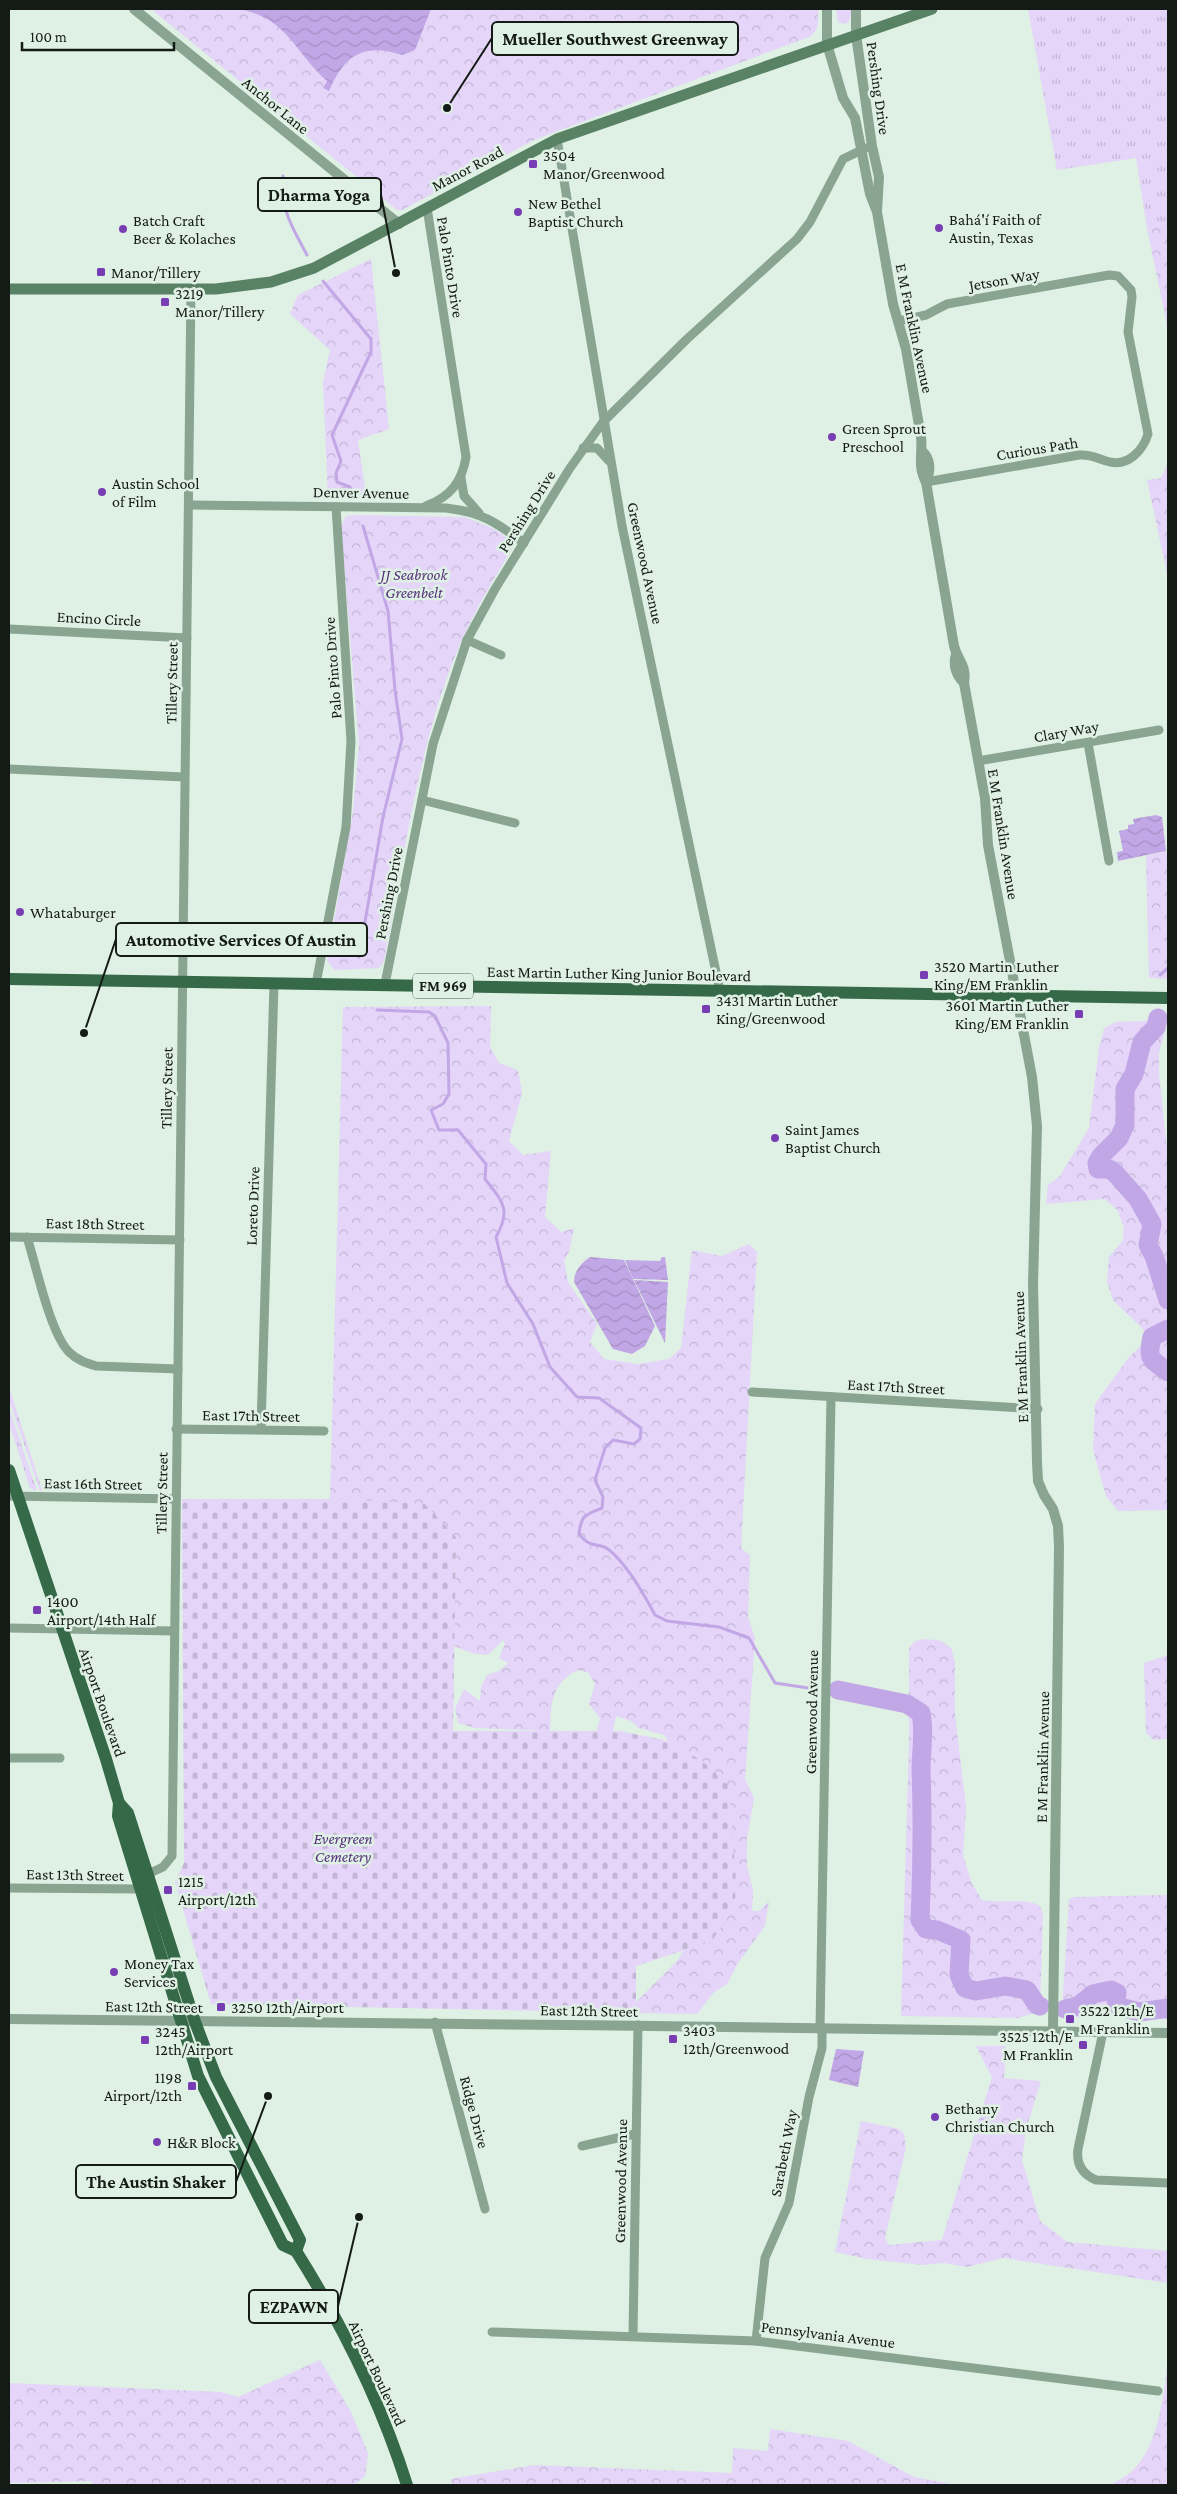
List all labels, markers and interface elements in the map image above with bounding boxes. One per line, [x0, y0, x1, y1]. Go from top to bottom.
scale bar [22, 20, 175, 52]
callout: Mueller Southwest Greenway [492, 22, 738, 55]
text: 100 m [30, 29, 67, 45]
text: Mueller Southwest Greenway [502, 29, 728, 49]
street label: Pershing Drive [863, 41, 893, 136]
street label: Anchor Lane [239, 73, 312, 137]
street label: Manor Road [429, 142, 506, 194]
place label: 3504 Manor/Greenwood [543, 147, 665, 182]
marker: 3504 Manor/Greenwood [527, 158, 539, 170]
callout: Dharma Yoga [258, 178, 381, 211]
text: Dharma Yoga [268, 185, 370, 205]
place label: New Bethel Baptist Church [528, 195, 624, 231]
marker: New Bethel Baptist Church [512, 206, 524, 218]
place label: Bahá'í Faith of Austin, Texas [949, 211, 1042, 246]
place label: Batch Craft Beer & Kolaches [133, 212, 236, 247]
street label: Palo Pinto Drive [434, 215, 467, 319]
marker: Bahá'í Faith of Austin, Texas [933, 222, 945, 234]
marker: Batch Craft Beer & Kolaches [117, 223, 129, 235]
street label: E M Franklin Avenue [892, 262, 937, 394]
place label: Manor/Tillery [111, 264, 201, 282]
street label: Jetson Way [965, 265, 1042, 295]
marker: Manor/Tillery [95, 266, 107, 278]
place label: 3219 Manor/Tillery [175, 285, 265, 321]
marker: 3219 Manor/Tillery [159, 296, 171, 308]
place label: Green Sprout Preschool [842, 420, 927, 455]
marker: Green Sprout Preschool [826, 431, 838, 443]
street label: Curious Path [995, 434, 1080, 463]
street label: Pershing Drive [494, 467, 559, 556]
place label: Austin School of Film [112, 475, 200, 510]
street label: Denver Avenue [313, 483, 409, 502]
marker: Austin School of Film [96, 486, 108, 498]
street label: Greenwood Avenue [624, 501, 667, 626]
park label: JJ Seabrook Greenbelt [378, 566, 448, 601]
street label: Encino Circle [56, 608, 142, 629]
street label: Palo Pinto Drive [320, 616, 345, 719]
street label: Tillery Street [162, 641, 182, 724]
street label: Clary Way [1032, 717, 1101, 747]
street label: E M Franklin Avenue [985, 768, 1022, 901]
street label: Pershing Drive [371, 846, 407, 941]
place label: Whataburger [30, 904, 116, 922]
marker: Whataburger [14, 906, 26, 918]
callout: Automotive Services Of Austin [116, 923, 367, 956]
text: Automotive Services Of Austin [125, 930, 357, 950]
place label: 3520 Martin Luther King/EM Franklin [934, 958, 1059, 994]
street label: East Martin Luther King Junior Boulevard [487, 963, 752, 985]
marker: 3520 Martin Luther King/EM Franklin [918, 969, 930, 981]
road number: FM 969 [413, 974, 473, 998]
place label: 3431 Martin Luther King/Greenwood [716, 992, 838, 1028]
place label: 3601 Martin Luther King/EM Franklin [946, 997, 1069, 1033]
marker: 3431 Martin Luther King/Greenwood [700, 1003, 712, 1015]
marker: 3601 Martin Luther King/EM Franklin [1073, 1008, 1085, 1020]
street label: Tillery Street [157, 1046, 177, 1129]
place label: Saint James Baptist Church [785, 1121, 881, 1157]
marker: Saint James Baptist Church [769, 1132, 781, 1144]
street label: Loreto Drive [243, 1166, 262, 1246]
street label: East 18th Street [45, 1214, 145, 1233]
street label: E M Franklin Avenue [1010, 1291, 1031, 1423]
street label: East 17th Street [847, 1375, 946, 1398]
street label: East 17th Street [202, 1406, 301, 1425]
street label: Tillery Street [152, 1451, 172, 1534]
street label: East 16th Street [44, 1474, 143, 1493]
place label: 1400 Airport/14th Half [47, 1593, 157, 1629]
marker: 1400 Airport/14th Half [31, 1604, 43, 1616]
street label: Airport Boulevard [75, 1645, 129, 1760]
street label: Greenwood Avenue [802, 1650, 821, 1774]
street label: E M Franklin Avenue [1033, 1691, 1052, 1823]
park label: Evergreen Cemetery [313, 1830, 373, 1866]
street label: East 13th Street [26, 1865, 125, 1884]
place label: 1215 Airport/12th [178, 1873, 257, 1909]
marker: 1215 Airport/12th [162, 1884, 174, 1896]
place label: Money Tax Services [124, 1955, 195, 1990]
marker: Money Tax Services [108, 1966, 120, 1978]
street label: East 12th Street [105, 1997, 204, 2016]
place label: 3250 12th/Airport [231, 1999, 344, 2017]
marker: 3250 12th/Airport [215, 2001, 227, 2013]
street label: East 12th Street [540, 2001, 639, 2020]
place label: 3522 12th/E M Franklin [1080, 2002, 1154, 2037]
marker: 3522 12th/E M Franklin [1064, 2013, 1076, 2025]
place label: 3403 12th/Greenwood [683, 2022, 790, 2057]
place label: 3245 12th/Airport [155, 2023, 234, 2059]
place label: 3525 12th/E M Franklin [999, 2028, 1073, 2063]
marker: 3403 12th/Greenwood [667, 2033, 679, 2045]
marker: 3245 12th/Airport [139, 2034, 151, 2046]
marker: 3525 12th/E M Franklin [1077, 2039, 1089, 2051]
place label: 1198 Airport/12th [104, 2069, 182, 2105]
street label: Ridge Drive [456, 2074, 492, 2150]
marker: 1198 Airport/12th [186, 2080, 198, 2092]
place label: Bethany Christian Church [945, 2100, 1055, 2135]
street label: Sarabeth Way [767, 2107, 801, 2198]
marker: Bethany Christian Church [929, 2111, 941, 2123]
street label: Greenwood Avenue [611, 2119, 630, 2243]
place label: H&R Block [167, 2134, 236, 2151]
marker: H&R Block [151, 2136, 163, 2148]
callout: The Austin Shaker [76, 2165, 236, 2198]
text: The Austin Shaker [86, 2172, 226, 2192]
callout: EZPAWN [249, 2290, 338, 2323]
text: EZPAWN [260, 2297, 328, 2317]
street label: Airport Boulevard [345, 2318, 410, 2429]
street label: Pennsylvania Avenue [760, 2318, 896, 2352]

